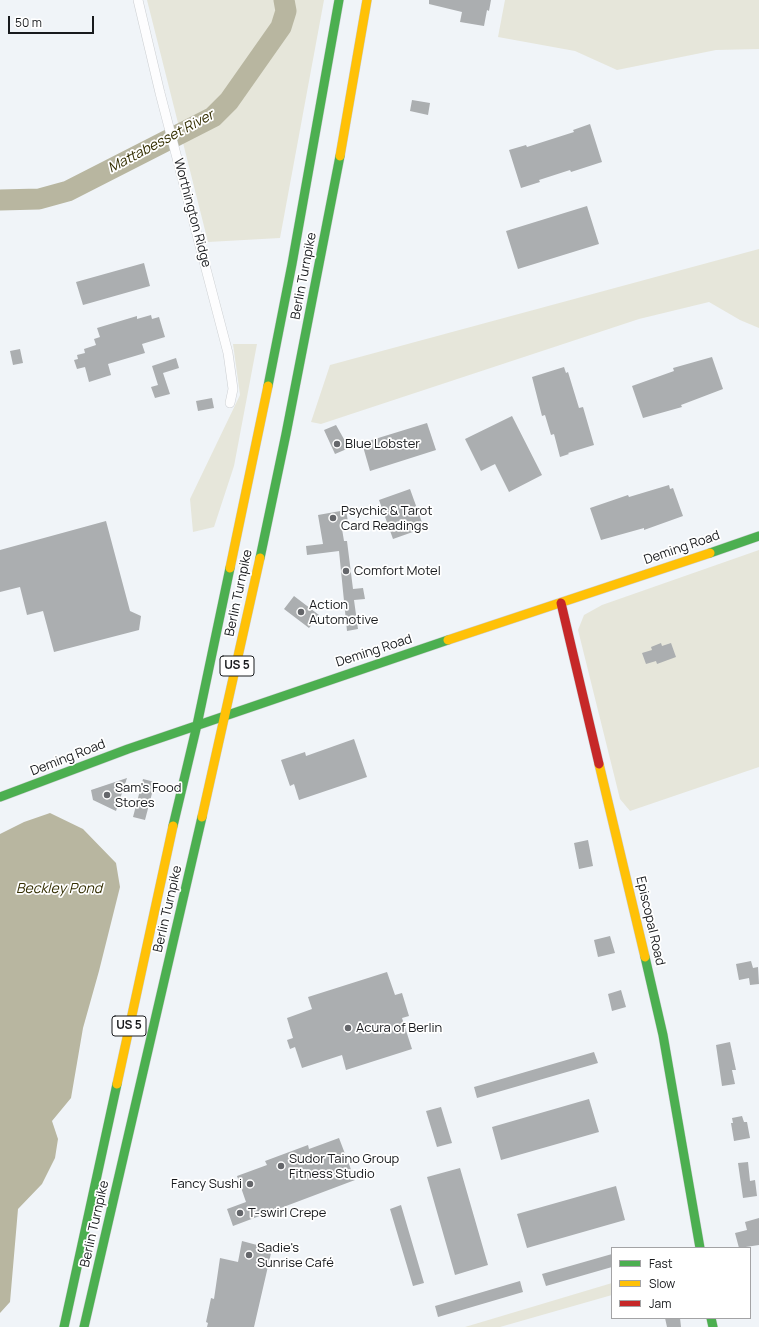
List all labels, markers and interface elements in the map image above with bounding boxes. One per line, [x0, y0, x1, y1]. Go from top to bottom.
scale bar [10, 8, 96, 34]
text: 50 m [15, 14, 42, 31]
water label: Mattabesset River [105, 107, 217, 177]
street label: Worthington Ridge [170, 157, 214, 269]
street label: Berlin Turnpike [288, 231, 320, 321]
place label: Blue Lobster [345, 436, 420, 452]
marker: Blue Lobster [332, 439, 342, 449]
place label: Psychic & Tarot Card Readings [341, 503, 432, 534]
marker: Psychic & Tarot Card Readings [328, 513, 338, 523]
street label: Deming Road [642, 528, 722, 568]
street label: Berlin Turnpike [222, 548, 256, 638]
place label: Comfort Motel [354, 563, 441, 579]
marker: Comfort Motel [341, 566, 351, 576]
place label: Action Automotive [309, 597, 378, 628]
marker: Action Automotive [296, 607, 306, 617]
street label: Deming Road [334, 631, 414, 671]
road number: US 5 [220, 656, 254, 676]
street label: Deming Road [28, 737, 108, 779]
place label: Sam's Food Stores [115, 780, 181, 811]
marker: Sam's Food Stores [102, 790, 112, 800]
street label: Berlin Turnpike [150, 864, 186, 954]
street label: Episcopal Road [632, 875, 668, 967]
water label: Beckley Pond [16, 881, 102, 897]
road number: US 5 [112, 1016, 146, 1036]
place label: Acura of Berlin [356, 1020, 442, 1036]
marker: Acura of Berlin [343, 1023, 353, 1033]
place label: Sudor Taino Group Fitness Studio [289, 1151, 399, 1182]
marker: Sudor Taino Group Fitness Studio [276, 1161, 286, 1171]
place label: Fancy Sushi [171, 1176, 242, 1192]
street label: Berlin Turnpike [77, 1179, 113, 1269]
marker: Fancy Sushi [245, 1179, 255, 1189]
place label: T-swirl Crepe [248, 1205, 326, 1221]
marker: T-swirl Crepe [235, 1208, 245, 1218]
place label: Sadie's Sunrise Café [257, 1240, 334, 1271]
legend [611, 1247, 751, 1319]
marker: Sadie's Sunrise Café [244, 1250, 254, 1260]
text: Fast [649, 1255, 673, 1272]
text: Slow [649, 1275, 675, 1292]
text: Jam [649, 1295, 671, 1312]

